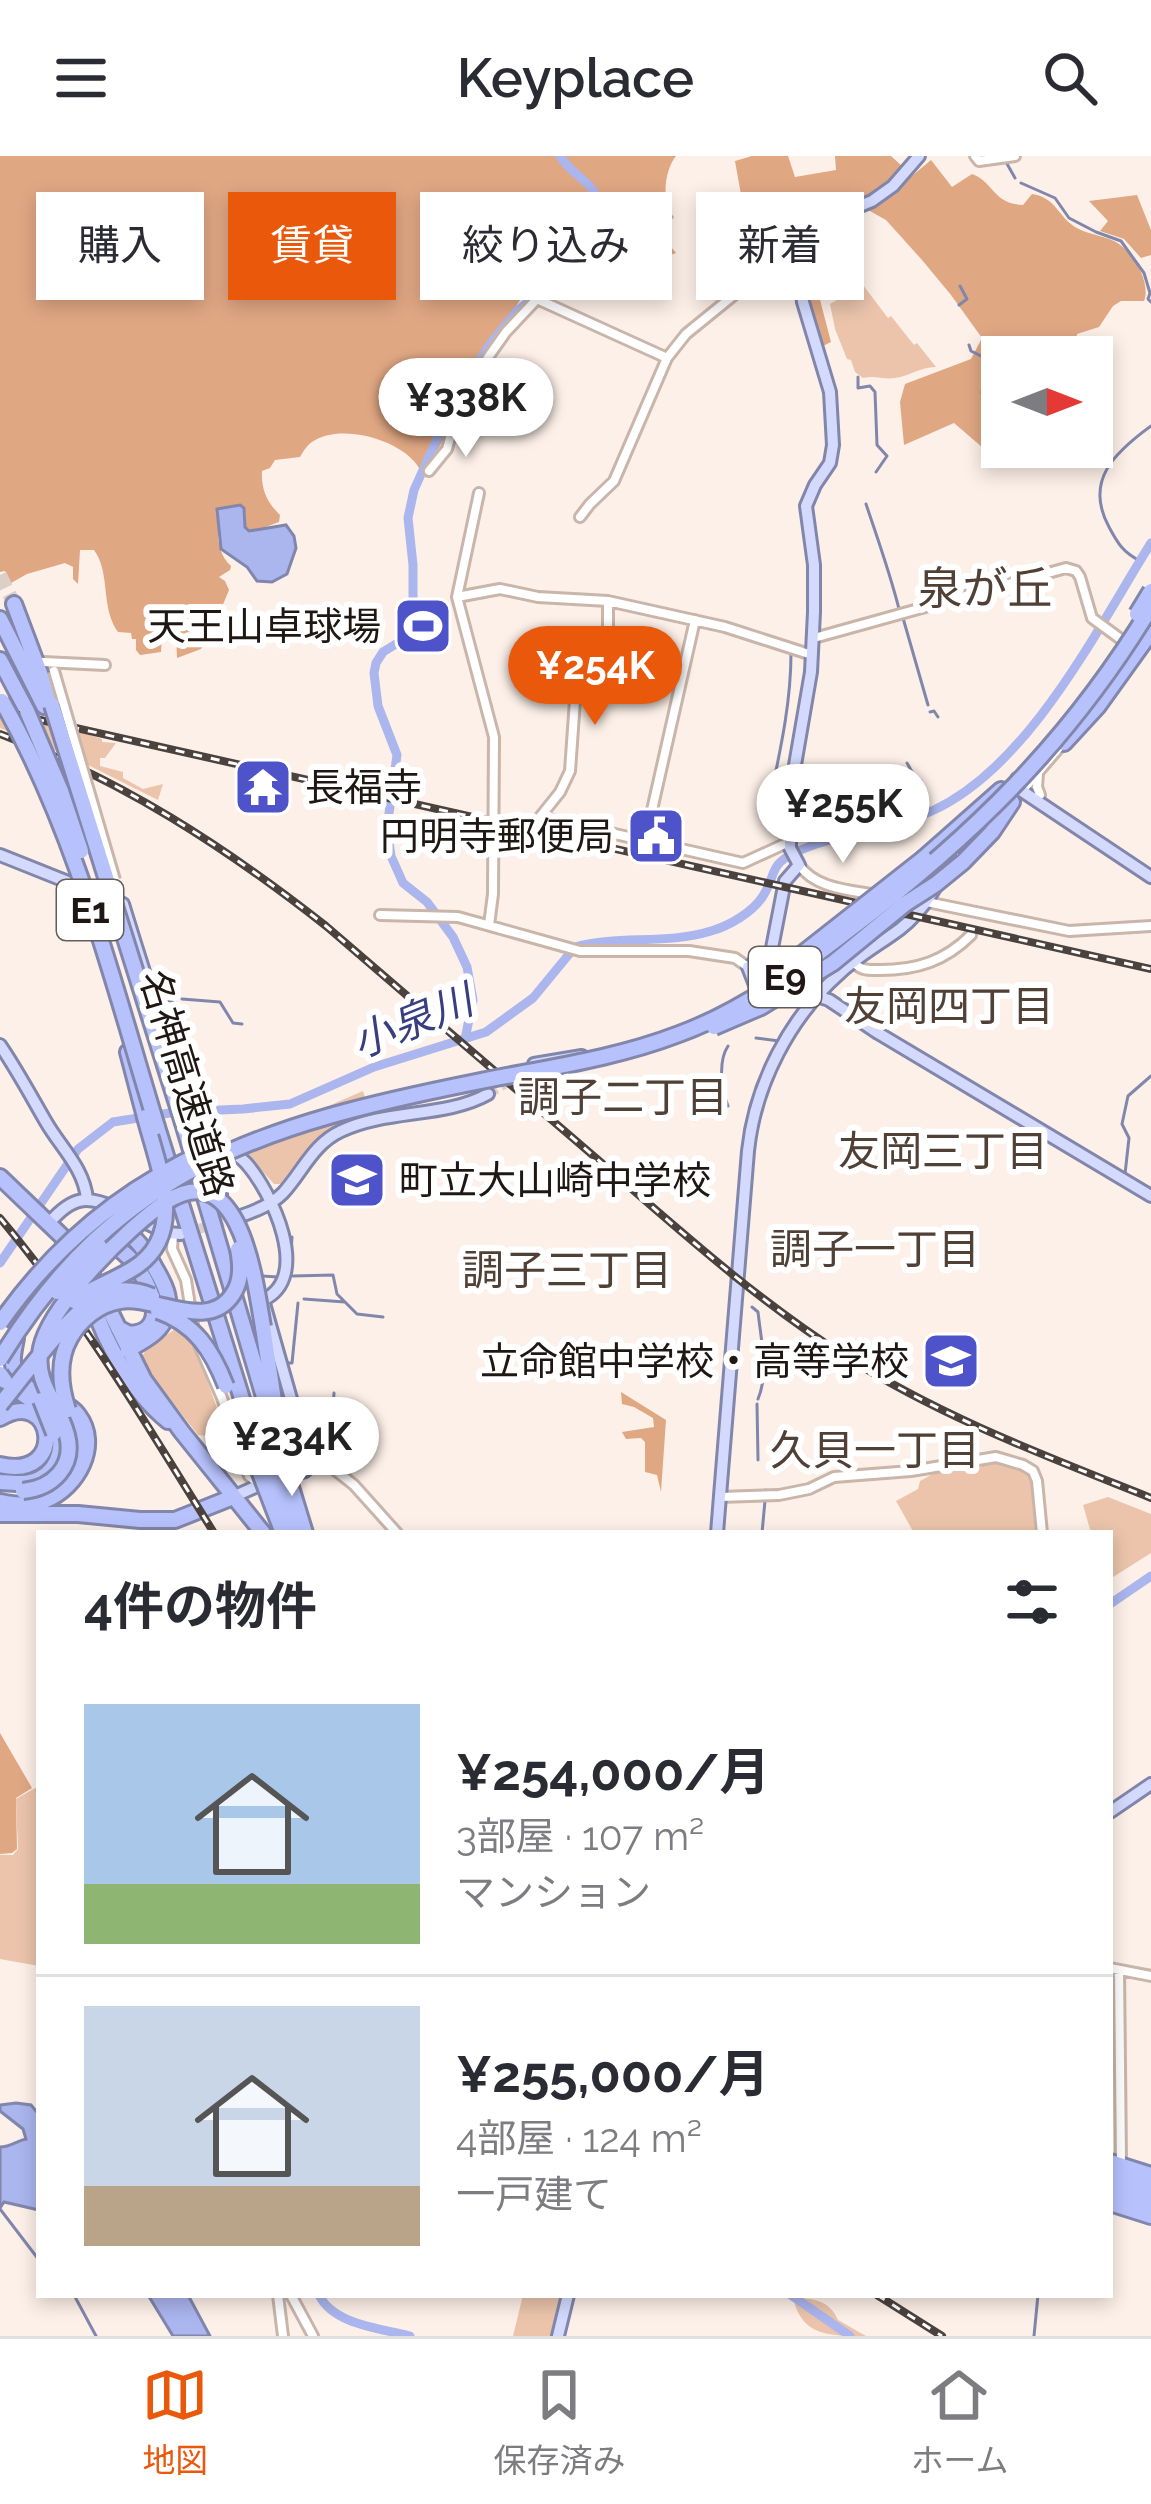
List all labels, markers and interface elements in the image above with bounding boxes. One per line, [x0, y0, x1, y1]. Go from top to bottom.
icon: menu [48, 45, 114, 111]
icon: search [1037, 45, 1103, 111]
text: Keyplace [457, 46, 694, 110]
chip: 購入 [36, 192, 204, 300]
chip: 賃貸 [228, 192, 396, 300]
chip: 絞り込み [420, 192, 672, 300]
chip: 新着 [696, 192, 864, 300]
north arrow [981, 336, 1113, 468]
map controls [981, 336, 1113, 468]
pin: ¥338K [382, 358, 550, 460]
text: ¥338K [406, 374, 526, 420]
district label: 泉が丘 [917, 562, 1053, 615]
sports icon: 天王山卓球場 [392, 595, 454, 657]
place label: 天王山卓球場 [147, 603, 381, 649]
pin: ¥254K [511, 626, 679, 728]
text: ¥254K [535, 642, 655, 688]
temple icon: 長福寺 [232, 756, 294, 818]
place label: 長福寺 [305, 764, 422, 810]
pin: ¥255K [759, 764, 927, 866]
text: ¥255K [783, 780, 903, 826]
public building icon: 円明寺郵便局 [625, 805, 687, 867]
place label: 円明寺郵便局 [380, 813, 614, 859]
road number: E1 [57, 880, 123, 940]
road number: E9 [749, 947, 821, 1007]
street label: 名神高速道路 [131, 964, 243, 1202]
water label: 小泉川 [345, 974, 483, 1068]
district label: 友岡四丁目 [844, 982, 1054, 1031]
district label: 調子二丁目 [518, 1073, 728, 1122]
district label: 友岡三丁目 [838, 1127, 1048, 1176]
school or university icon: 町立大山崎中学校 [326, 1149, 388, 1211]
place label: 町立大山崎中学校 [399, 1157, 711, 1203]
district label: 調子一丁目 [770, 1225, 980, 1274]
district label: 調子三丁目 [462, 1246, 672, 1295]
school or university icon: 立命館中学校・高等学校 [920, 1330, 982, 1392]
place label: 立命館中学校・高等学校 [480, 1338, 909, 1384]
pin: ¥234K [208, 1397, 376, 1499]
text: ¥234K [232, 1413, 352, 1459]
district label: 久貝一丁目 [770, 1426, 980, 1475]
icon: filters [999, 1569, 1065, 1635]
text: 4件の物件 [84, 1576, 317, 1636]
text: ¥254,000/月 [456, 1742, 770, 1802]
icon: home [180, 1752, 324, 1896]
text: 3部屋 · 107 m² [456, 1813, 704, 1859]
text: マンション [456, 1869, 651, 1915]
text: ¥255,000/月 [456, 2044, 769, 2104]
icon: home [180, 2054, 324, 2198]
text: 4部屋 · 124 m² [456, 2115, 702, 2161]
text: 一戸建て [456, 2171, 612, 2217]
tab: 地図 [142, 2362, 208, 2482]
tab: 保存済み [493, 2362, 625, 2482]
tab: ホーム [910, 2362, 1008, 2482]

